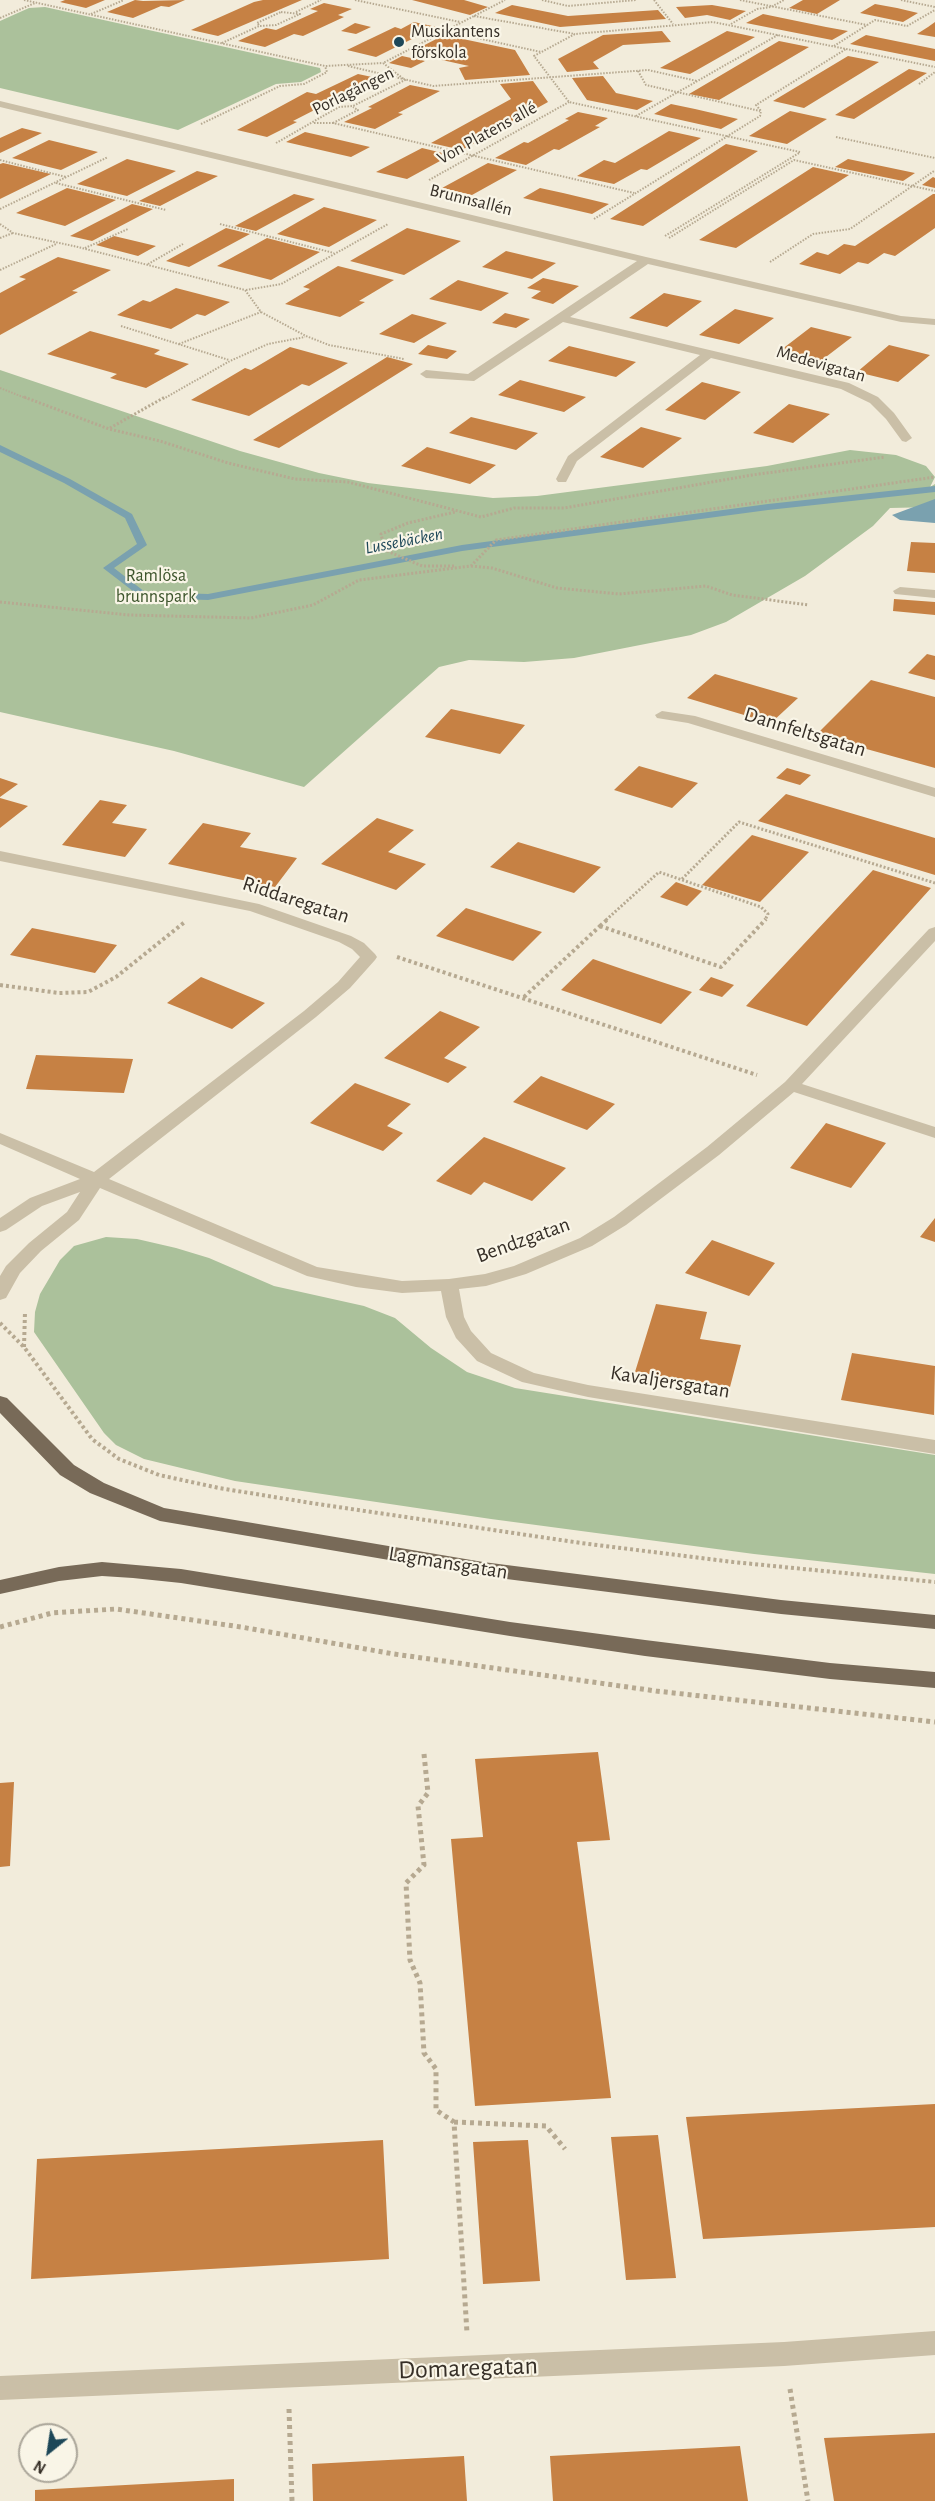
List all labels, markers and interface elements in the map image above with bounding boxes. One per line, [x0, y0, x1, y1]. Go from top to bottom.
place label: Musikantens förskola [411, 21, 500, 63]
marker: Musikantens förskola [392, 35, 406, 49]
street label: Porlagången [309, 62, 397, 120]
street label: Von Platens allé [433, 97, 541, 169]
street label: Brunnsallén [428, 179, 514, 221]
street label: Medevigatan [774, 341, 868, 387]
water label: Lussebäcken [363, 523, 445, 559]
park label: Ramlösa brunnspark [116, 565, 196, 608]
street label: Dannfeltsgatan [741, 701, 869, 763]
street label: Riddaregatan [239, 871, 353, 929]
street label: Bendzgatan [473, 1211, 573, 1269]
street label: Kavaljersgatan [608, 1360, 732, 1404]
street label: Lagmansgatan [387, 1541, 509, 1585]
street label: Domaregatan [398, 2350, 538, 2386]
north arrow [18, 2423, 78, 2483]
text: N [31, 2457, 49, 2477]

